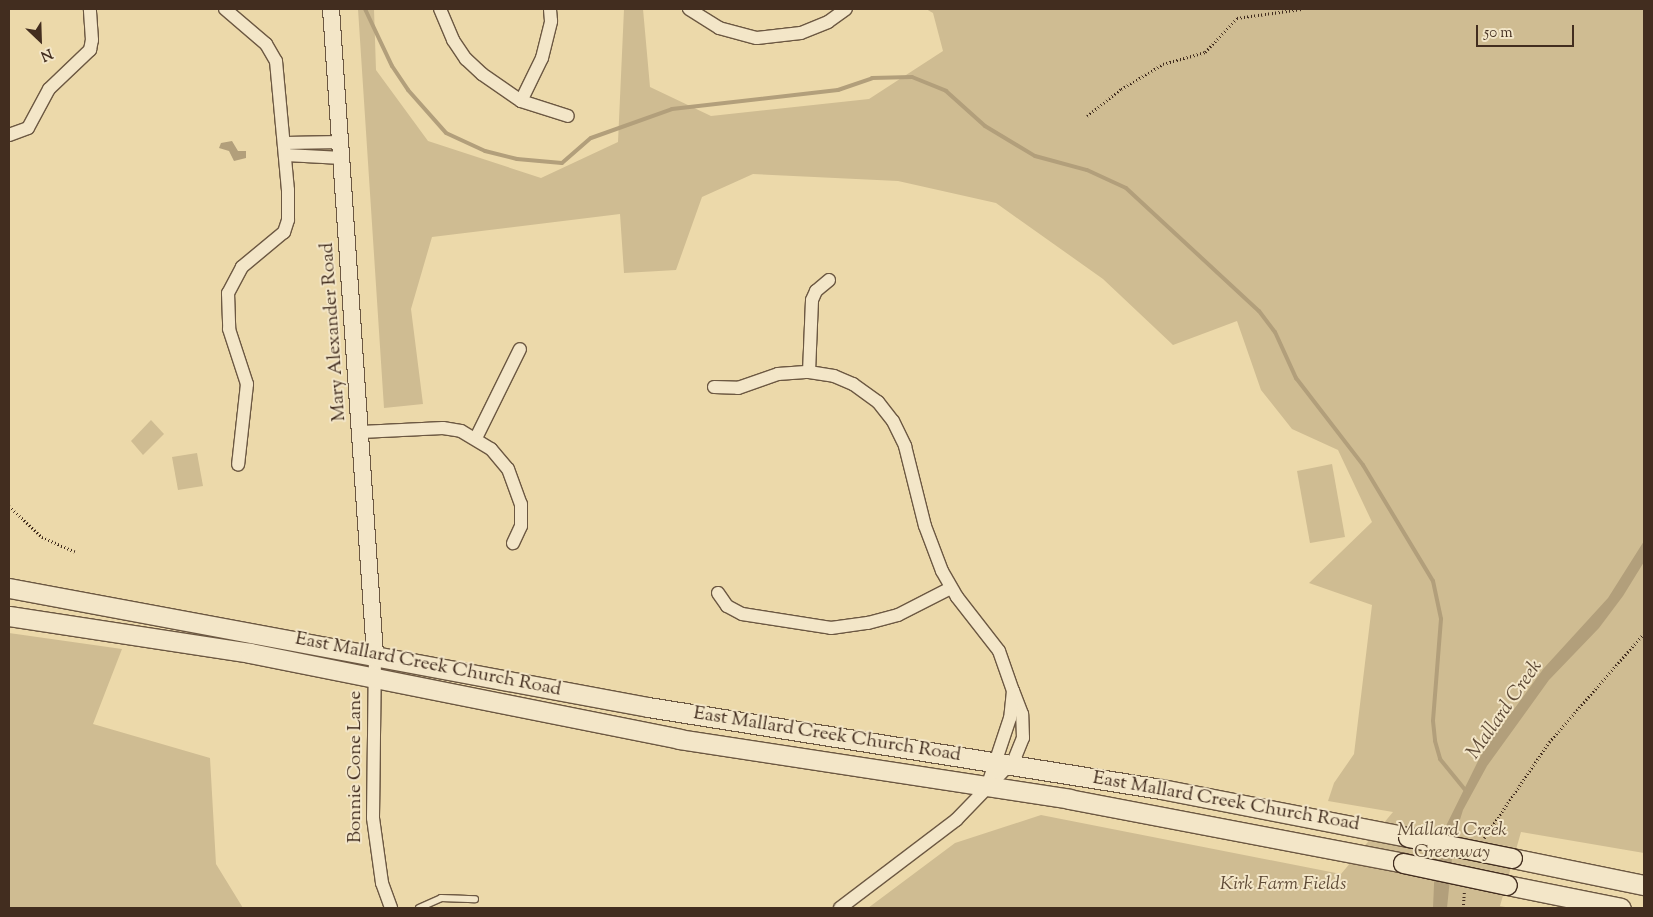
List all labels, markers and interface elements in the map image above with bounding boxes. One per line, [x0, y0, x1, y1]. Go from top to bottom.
north arrow [15, 15, 65, 65]
scale bar [1478, 15, 1576, 47]
text: 50 m [1484, 23, 1513, 44]
text: N [37, 42, 55, 65]
street label: Mary Alexander Road [316, 242, 352, 422]
street label: East Mallard Creek Church Road [293, 628, 563, 702]
water label: Mallard Creek [1462, 656, 1548, 764]
street label: Bonnie Cone Lane [345, 691, 367, 843]
street label: East Mallard Creek Church Road [692, 703, 962, 767]
street label: East Mallard Creek Church Road [1091, 767, 1361, 837]
park label: Mallard Creek Greenway [1397, 820, 1507, 864]
park label: Kirk Farm Fields [1220, 874, 1346, 896]

